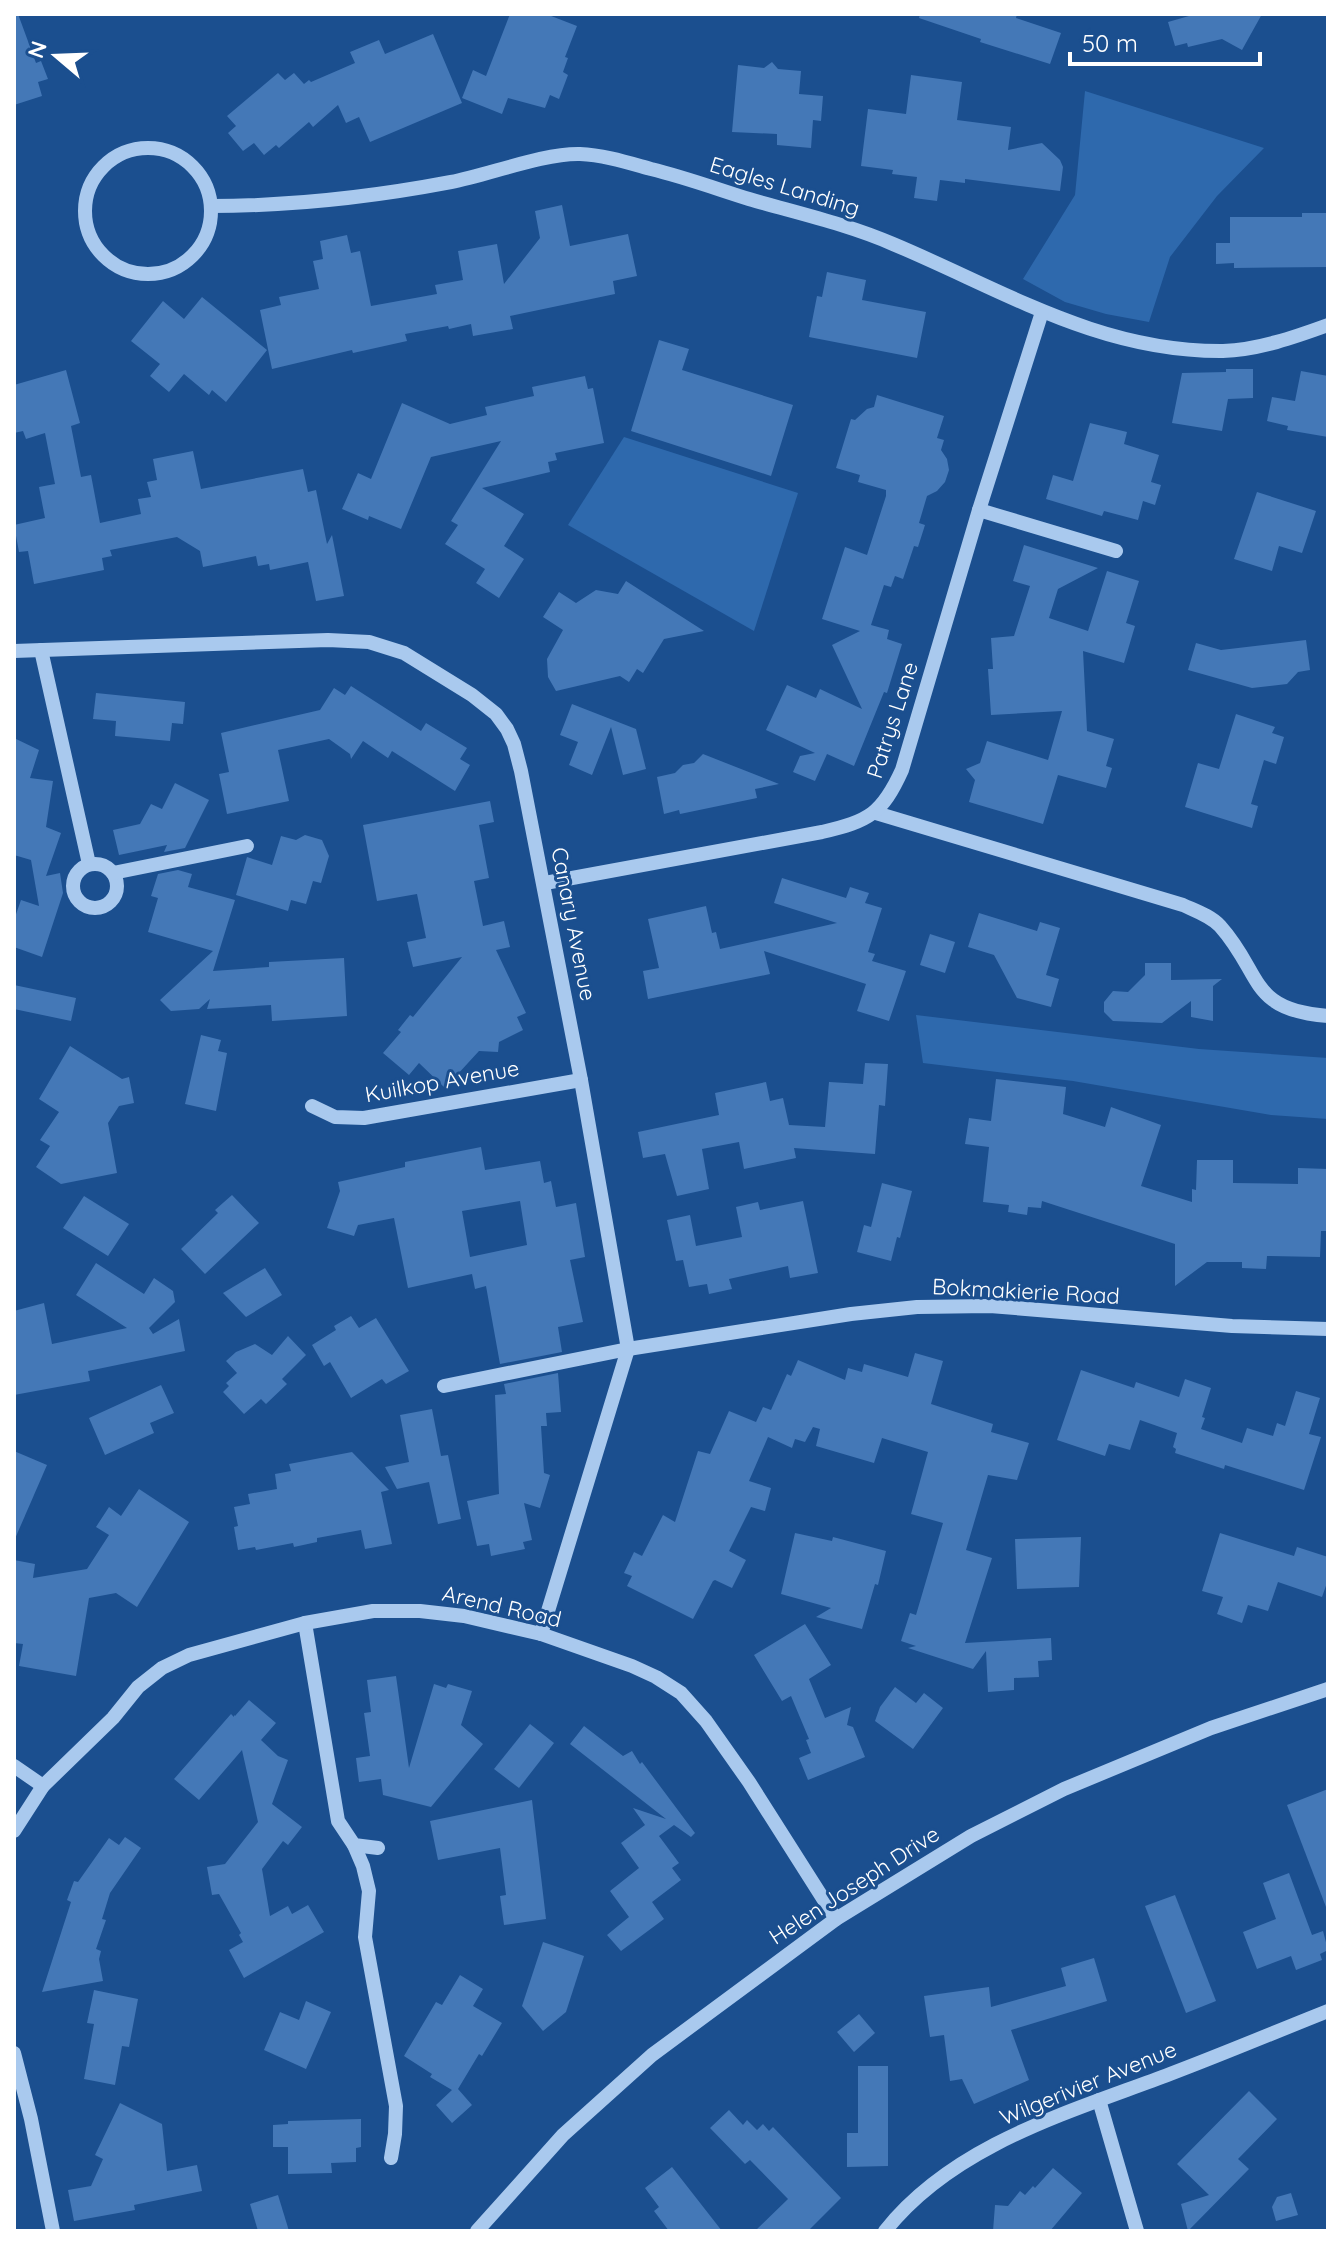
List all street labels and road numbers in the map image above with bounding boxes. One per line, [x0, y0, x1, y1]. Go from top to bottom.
street label: Eagles Landing [707, 150, 863, 222]
street label: Patrys Lane [860, 658, 924, 782]
street label: Canary Avenue [545, 845, 603, 1003]
street label: Kuilkop Avenue [363, 1054, 521, 1108]
street label: Bokmakierie Road [931, 1272, 1121, 1310]
street label: Arend Road [440, 1579, 564, 1633]
street label: Helen Joseph Drive [763, 1819, 945, 1951]
street label: Wilgerivier Avenue [996, 2035, 1180, 2131]

